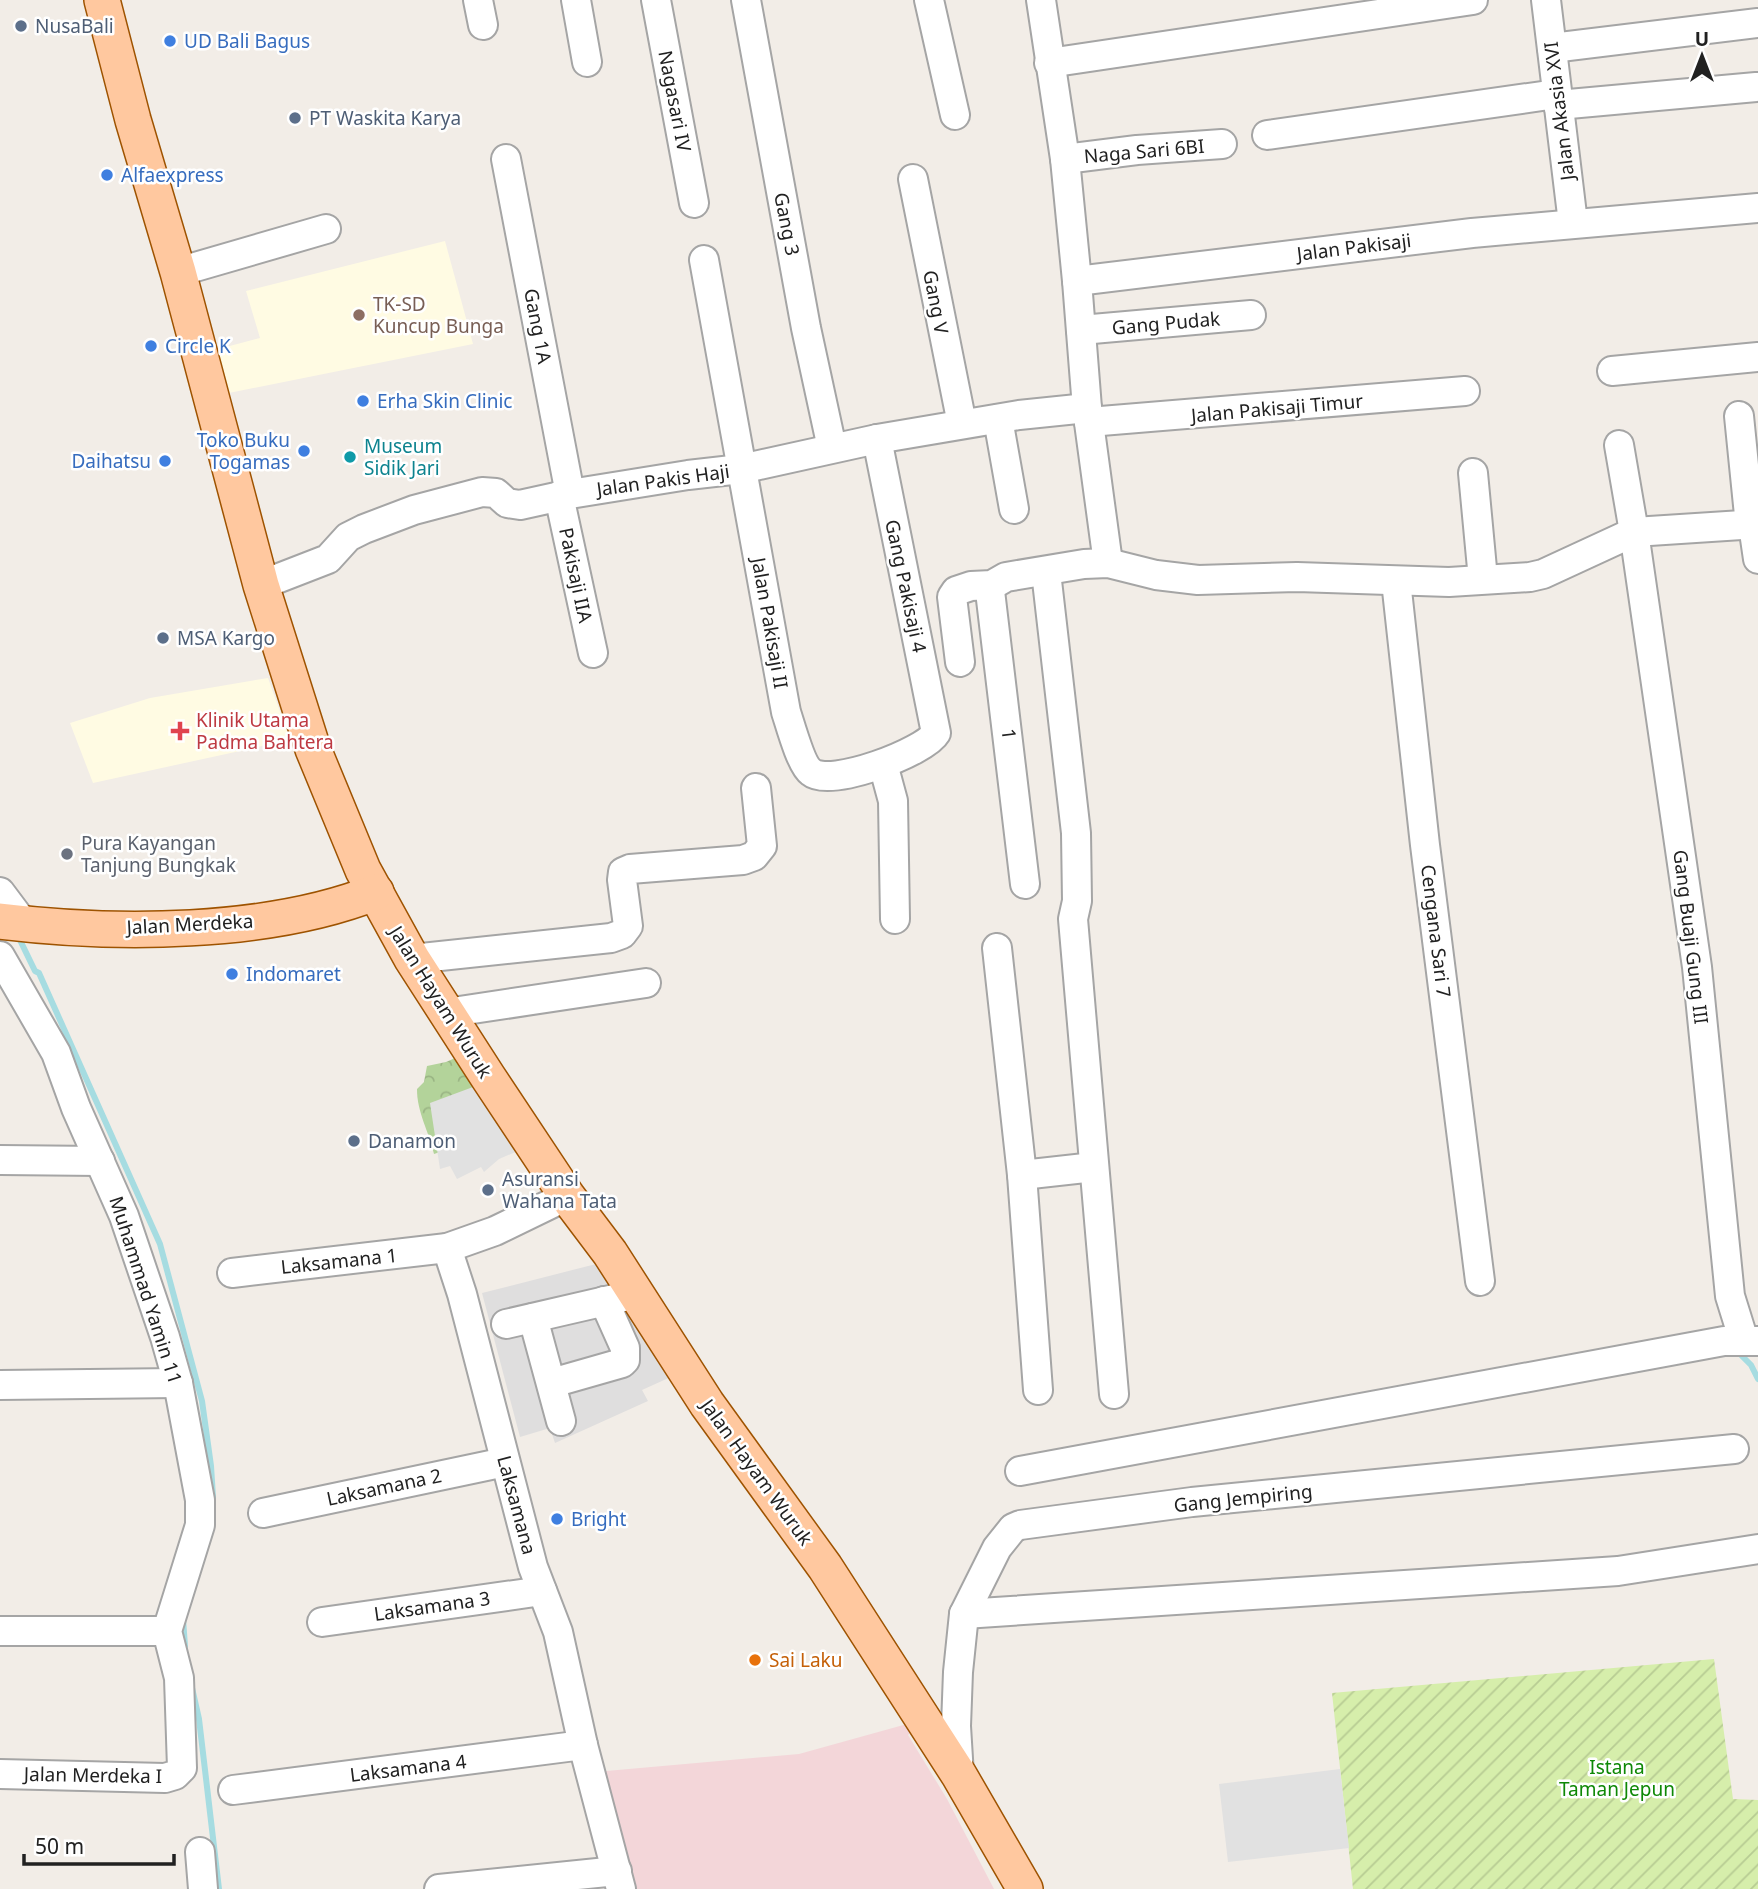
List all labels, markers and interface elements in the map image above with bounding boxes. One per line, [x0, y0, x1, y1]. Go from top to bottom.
place label: NusaBali [35, 13, 114, 39]
marker: NusaBali [13, 18, 29, 34]
north arrow [1667, 21, 1737, 91]
text: U [1695, 26, 1709, 52]
place label: UD Bali Bagus [184, 28, 310, 54]
marker: UD Bali Bagus [162, 33, 178, 49]
street label: Jalan Akasia XVI [1538, 40, 1581, 184]
street label: Nagasari IV [652, 48, 698, 154]
place label: PT Waskita Karya [309, 105, 461, 131]
marker: PT Waskita Karya [287, 110, 303, 126]
street label: Naga Sari 6BI [1083, 133, 1205, 169]
place label: Alfaexpress [121, 162, 224, 188]
marker: Alfaexpress [99, 167, 115, 183]
street label: Gang 3 [768, 190, 806, 258]
street label: Jalan Pakisaji [1293, 227, 1413, 267]
street label: Gang V [917, 268, 955, 337]
street label: Gang 1A [518, 286, 558, 367]
place label: TK-SD Kuncup Bunga [373, 291, 504, 339]
street label: Gang Pudak [1111, 305, 1221, 341]
marker: TK-SD Kuncup Bunga [351, 307, 367, 323]
place label: Circle K [165, 333, 231, 359]
marker: Circle K [143, 338, 159, 354]
place label: Erha Skin Clinic [377, 388, 513, 414]
street label: Jalan Pakisaji Timur [1188, 388, 1364, 429]
marker: Erha Skin Clinic [355, 393, 371, 409]
place label: Toko Buku Togamas [197, 427, 290, 475]
place label: Museum Sidik Jari [364, 433, 442, 481]
marker: Toko Buku Togamas [296, 443, 312, 459]
place label: Daihatsu [71, 448, 151, 474]
marker: Museum Sidik Jari [342, 449, 358, 465]
marker: Daihatsu [157, 453, 173, 469]
street label: Jalan Pakis Haji [593, 458, 731, 502]
street label: Gang Pakisaji 4 [879, 517, 933, 655]
street label: Pakisaji IIA [553, 525, 599, 626]
street label: Jalan Pakisaji II [745, 553, 794, 691]
place label: MSA Kargo [177, 625, 275, 651]
marker: MSA Kargo [155, 630, 171, 646]
place label: Klinik Utama Padma Bahtera [196, 707, 334, 755]
marker: Klinik Utama Padma Bahtera [170, 721, 190, 741]
street label: 1 [995, 727, 1023, 741]
place label: Pura Kayangan Tanjung Bungkak [81, 830, 236, 878]
marker: Pura Kayangan Tanjung Bungkak [59, 846, 75, 862]
street label: Gang Buaji Gung III [1667, 848, 1715, 1026]
street label: Cengana Sari 7 [1415, 863, 1457, 999]
street label: Jalan Merdeka [124, 908, 254, 940]
street label: Jalan Hayam Wuruk [383, 919, 498, 1083]
place label: Indomaret [246, 961, 341, 987]
marker: Indomaret [224, 966, 240, 982]
place label: Danamon [368, 1128, 456, 1154]
marker: Danamon [346, 1133, 362, 1149]
place label: Asuransi Wahana Tata [502, 1166, 617, 1214]
marker: Asuransi Wahana Tata [480, 1182, 496, 1198]
street label: Muhammad Yamin 11 [103, 1193, 189, 1387]
street label: Laksamana 1 [279, 1242, 399, 1280]
street label: Jalan Hayam Wuruk [694, 1392, 819, 1550]
street label: Laksamana [491, 1453, 543, 1557]
street label: Laksamana 2 [324, 1462, 444, 1512]
street label: Gang Jempiring [1172, 1478, 1314, 1518]
place label: Bright [571, 1506, 627, 1532]
marker: Bright [549, 1511, 565, 1527]
street label: Laksamana 3 [372, 1585, 492, 1627]
place label: Sai Laku [769, 1647, 842, 1673]
marker: Sai Laku [747, 1652, 763, 1668]
street label: Laksamana 4 [348, 1748, 468, 1788]
park label: Istana Taman Jepun [1559, 1754, 1675, 1802]
street label: Jalan Merdeka I [22, 1761, 162, 1789]
scale bar [24, 1822, 175, 1866]
text: 50 m [35, 1832, 84, 1860]

